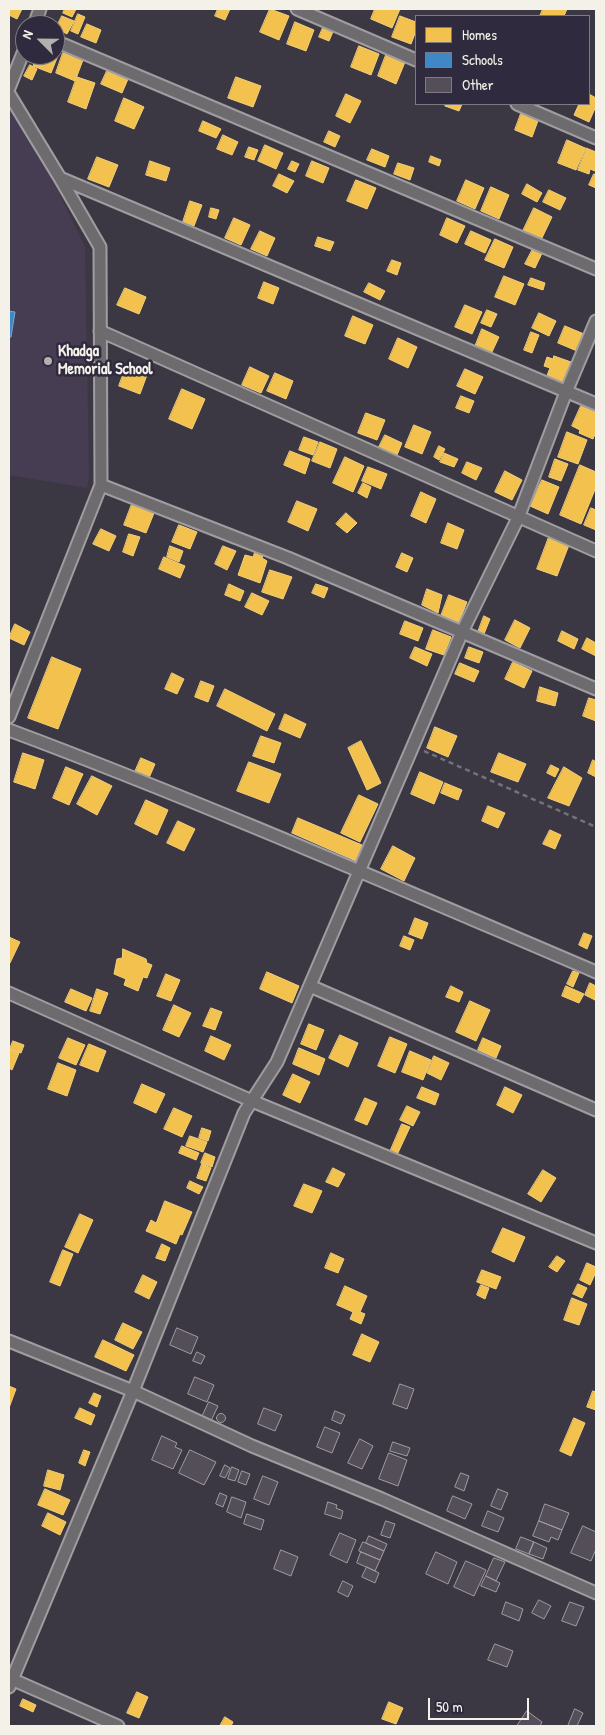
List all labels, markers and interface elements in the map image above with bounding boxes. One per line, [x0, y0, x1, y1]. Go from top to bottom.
north arrow [15, 15, 65, 65]
legend [415, 15, 590, 105]
text: Homes [462, 24, 497, 45]
text: N [16, 27, 37, 41]
text: Schools [462, 49, 503, 70]
text: Other [462, 74, 494, 95]
place label: Khadga Memorial School [58, 342, 153, 380]
marker: Khadga Memorial School [42, 355, 54, 367]
scale bar [430, 1688, 531, 1720]
text: 50 m [436, 1696, 463, 1717]

